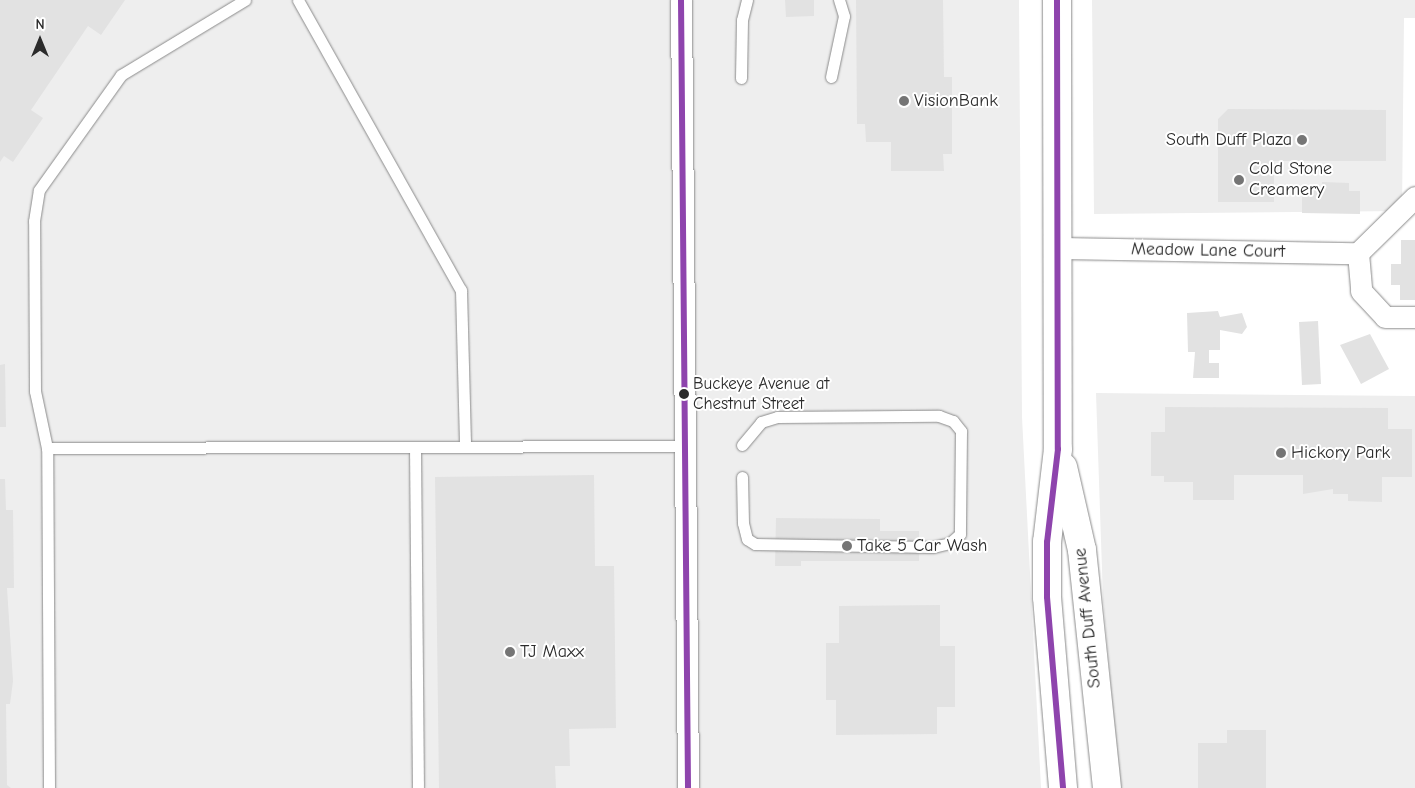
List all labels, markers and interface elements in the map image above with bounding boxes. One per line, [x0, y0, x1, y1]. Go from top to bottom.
north arrow [15, 15, 65, 65]
text: N [35, 16, 45, 33]
place label: VisionBank [914, 90, 998, 112]
marker: VisionBank [898, 95, 910, 107]
place label: South Duff Plaza [1166, 129, 1292, 151]
marker: South Duff Plaza [1296, 134, 1308, 146]
place label: Cold Stone Creamery [1249, 159, 1332, 202]
marker: Cold Stone Creamery [1233, 174, 1245, 186]
street label: Meadow Lane Court [1131, 239, 1285, 263]
place label: Buckeye Avenue at Chestnut Street [693, 374, 829, 414]
marker: Buckeye Avenue at Chestnut Street [679, 389, 689, 399]
place label: Hickory Park [1291, 442, 1390, 464]
marker: Hickory Park [1275, 447, 1287, 459]
place label: Take 5 Car Wash [857, 535, 987, 557]
marker: Take 5 Car Wash [841, 540, 853, 552]
street label: South Duff Avenue [1070, 547, 1106, 689]
place label: TJ Maxx [520, 641, 584, 663]
marker: TJ Maxx [504, 646, 516, 658]

